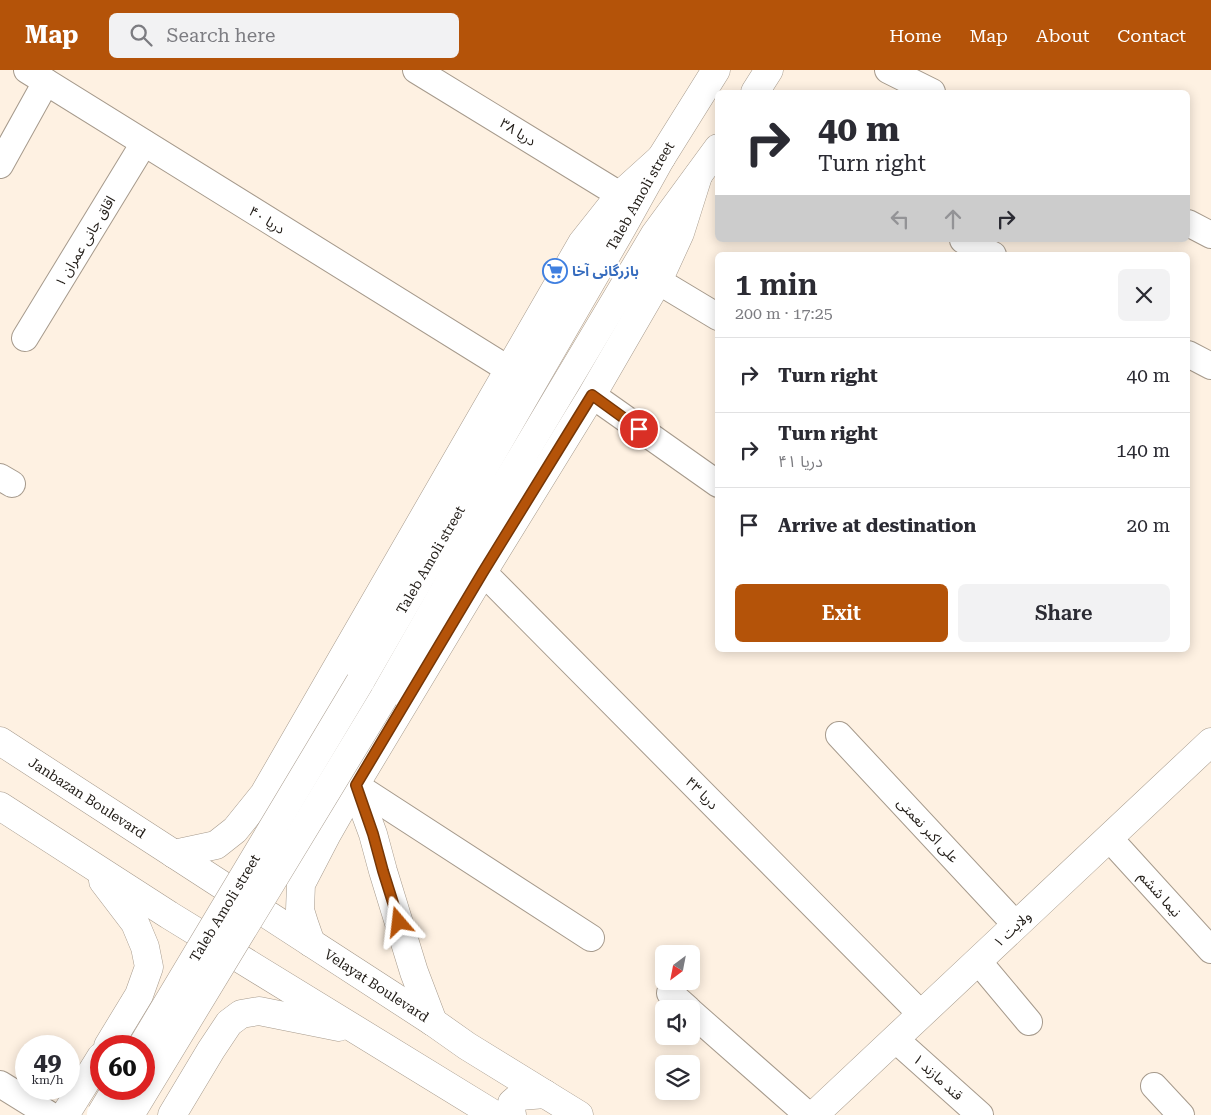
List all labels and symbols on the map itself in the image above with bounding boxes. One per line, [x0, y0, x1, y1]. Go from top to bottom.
street label: دریا ۳۸ [497, 115, 539, 150]
street label: Taleb Amoli street [603, 139, 677, 253]
street label: اقاق جانی عمران ۱ [52, 193, 119, 290]
street label: دریا ۴۰ [246, 203, 288, 238]
supermarket icon: بازرگانی آخا [542, 258, 568, 284]
place label: بازرگانی آخا [572, 263, 639, 280]
pin [618, 408, 660, 450]
street label: Taleb Amoli street [393, 503, 468, 617]
street label: Janbazan Boulevard [26, 754, 149, 841]
street label: دریا ۴۳ [682, 773, 722, 813]
street label: علی اکبر نعمتی [893, 794, 962, 866]
street label: Taleb Amoli street [186, 851, 263, 964]
street label: نیما ششم [1133, 868, 1185, 922]
position arrow [372, 895, 424, 947]
street label: ولایت ۱ [990, 908, 1035, 951]
north arrow [655, 945, 700, 990]
street label: Velayat Boulevard [321, 946, 432, 1025]
speed limit sign: 60 [90, 1035, 155, 1100]
street label: قند مازند ۱ [909, 1051, 966, 1104]

